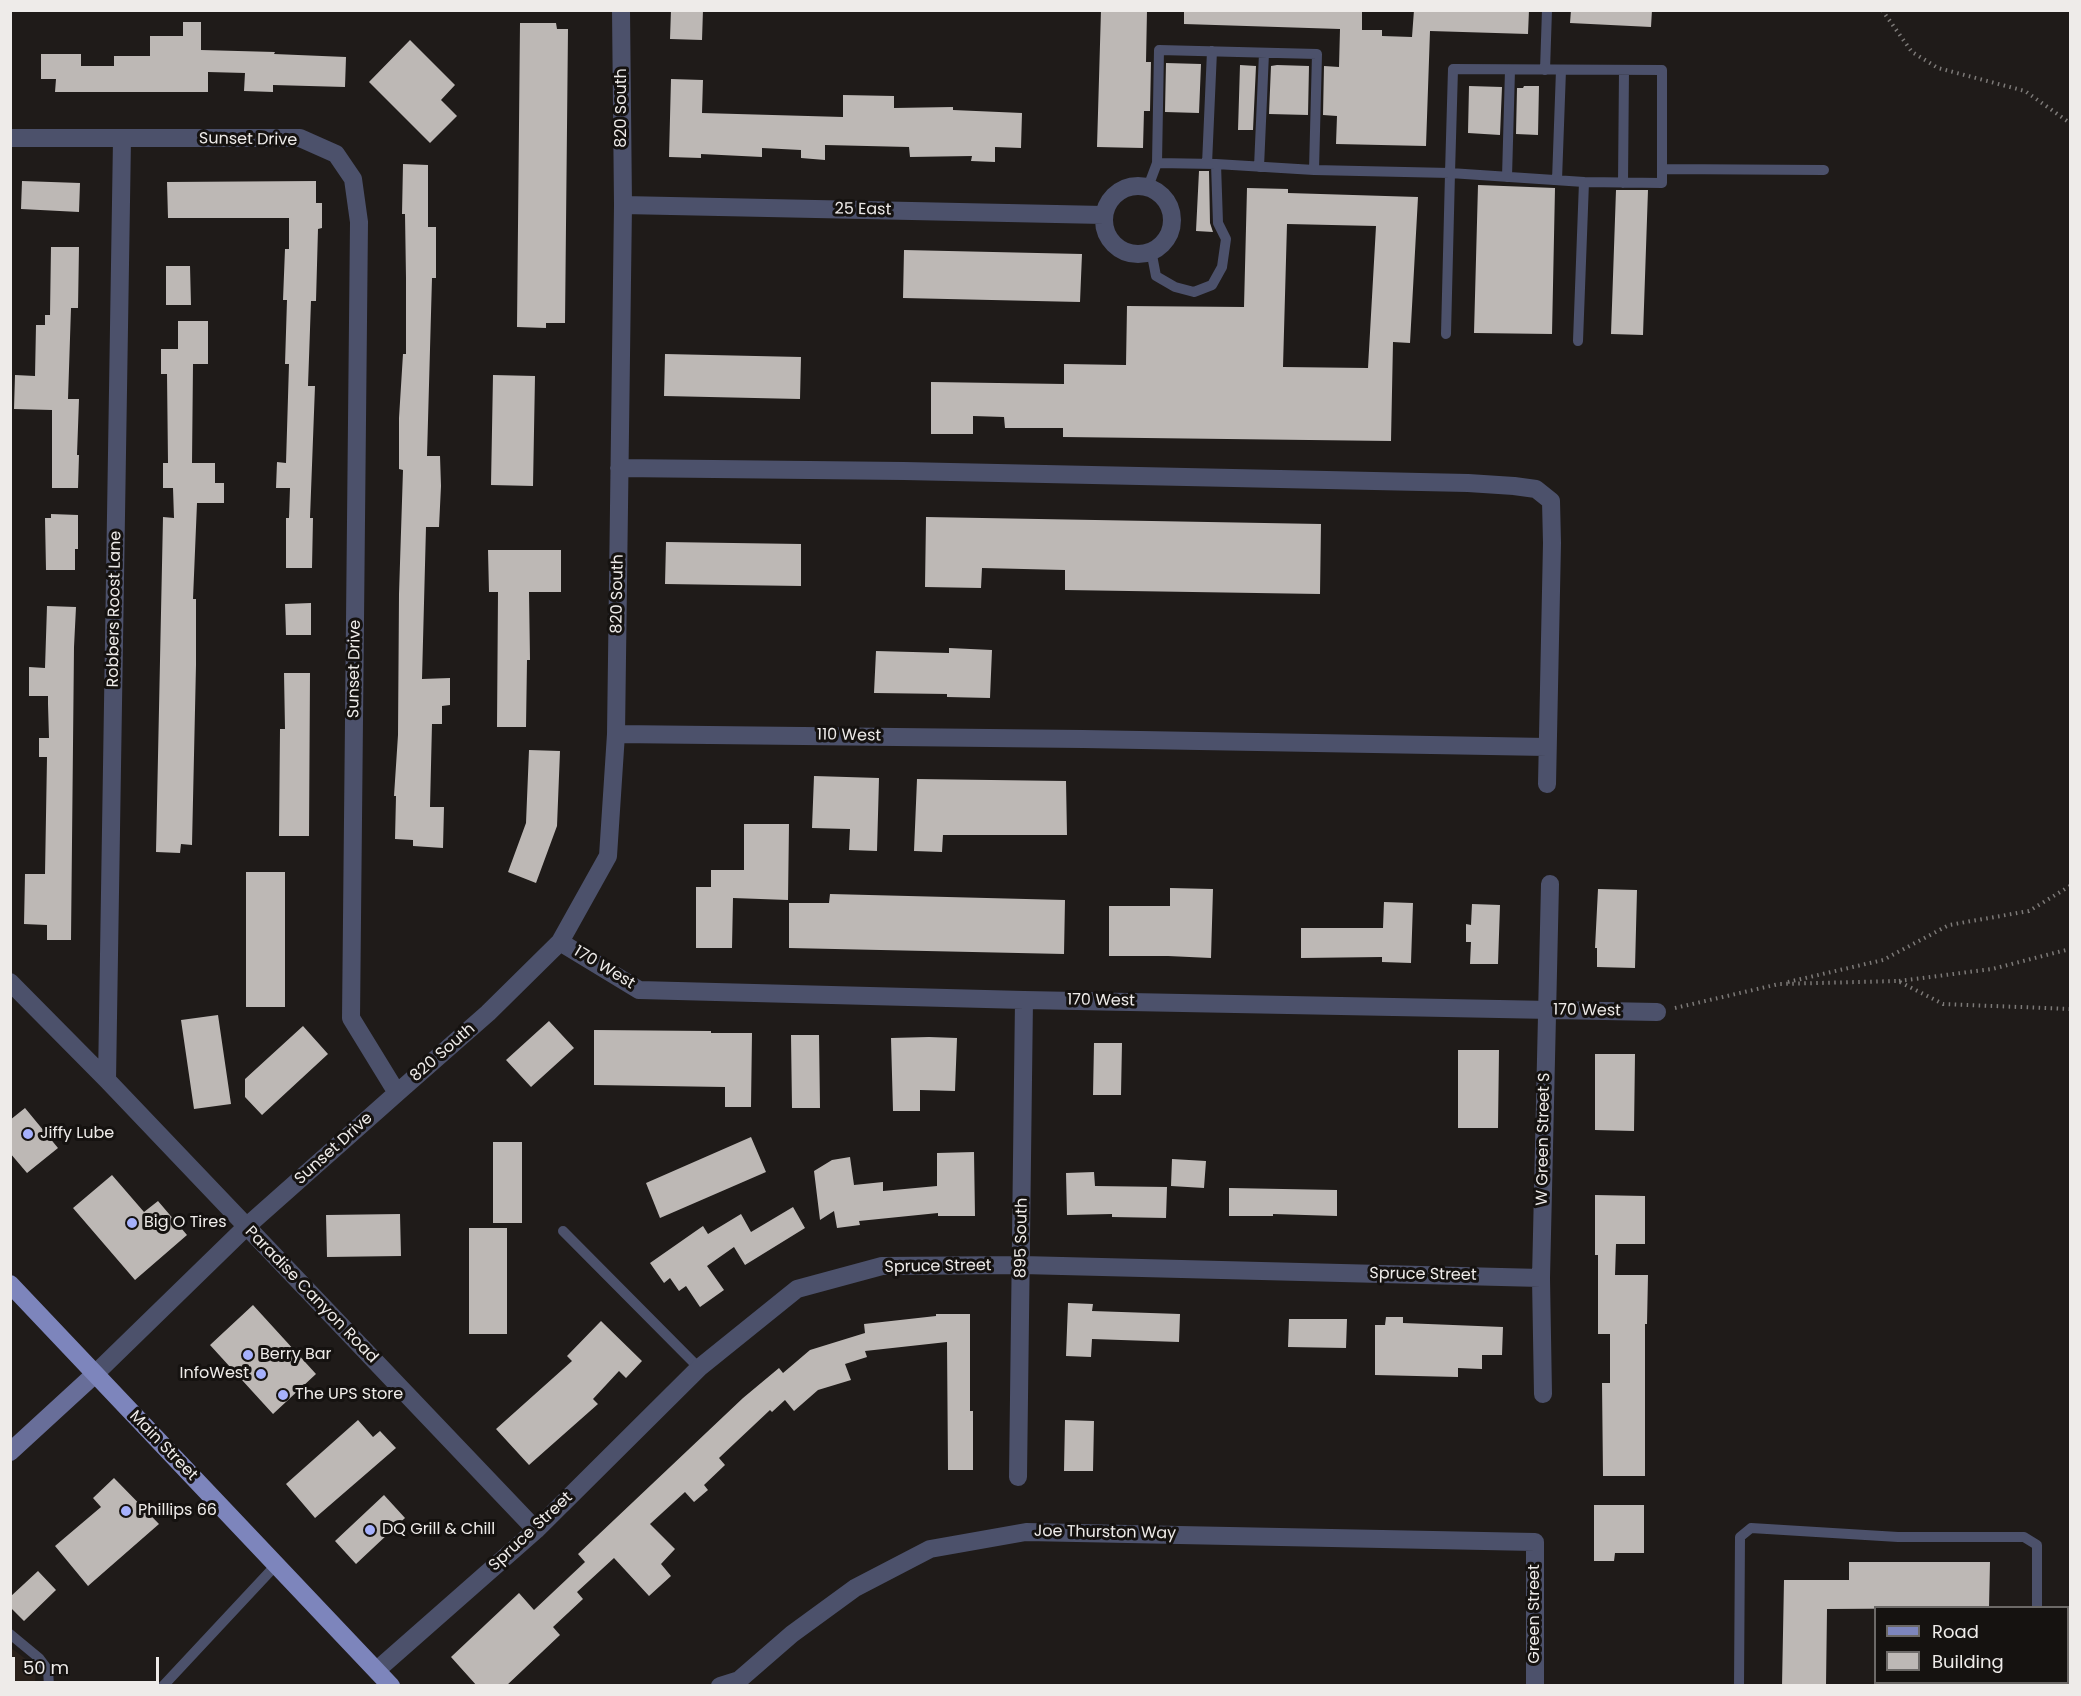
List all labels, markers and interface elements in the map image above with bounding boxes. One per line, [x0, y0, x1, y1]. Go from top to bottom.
street label: 820 South [612, 68, 632, 148]
street label: Sunset Drive [199, 130, 297, 150]
street label: 25 East [834, 200, 892, 220]
street label: Robbers Roost Lane [104, 531, 126, 687]
street label: 820 South [608, 554, 628, 634]
street label: Sunset Drive [345, 620, 365, 718]
street label: 110 West [817, 726, 881, 746]
street label: 170 West [570, 942, 638, 994]
street label: 170 West [1067, 991, 1135, 1011]
street label: 170 West [1553, 1001, 1621, 1021]
street label: 820 South [407, 1020, 479, 1086]
street label: W Green Street S [1533, 1072, 1555, 1206]
street label: Sunset Drive [291, 1109, 377, 1189]
place label: Jiffy Lube [40, 1124, 114, 1144]
marker: Jiffy Lube [21, 1127, 35, 1141]
street label: 895 South [1012, 1198, 1032, 1278]
place label: Big O Tires [144, 1213, 227, 1233]
marker: Big O Tires [125, 1216, 139, 1230]
street label: Paradise Canyon Road [241, 1223, 381, 1367]
street label: Spruce Street [884, 1256, 992, 1278]
street label: Spruce Street [1369, 1264, 1477, 1286]
place label: Berry Bar [260, 1345, 332, 1365]
marker: Berry Bar [241, 1348, 255, 1362]
place label: InfoWest [180, 1364, 249, 1384]
marker: InfoWest [254, 1367, 268, 1381]
place label: The UPS Store [295, 1385, 403, 1405]
marker: The UPS Store [276, 1388, 290, 1402]
street label: Main Street [125, 1407, 201, 1485]
street label: Spruce Street [485, 1488, 577, 1576]
place label: Phillips 66 [138, 1501, 217, 1521]
marker: Phillips 66 [119, 1504, 133, 1518]
place label: DQ Grill & Chill [382, 1520, 495, 1540]
street label: Joe Thurston Way [1034, 1522, 1176, 1544]
marker: DQ Grill & Chill [363, 1523, 377, 1537]
street label: Green Street [1525, 1564, 1545, 1664]
legend [1874, 1606, 2069, 1684]
text: Road [1932, 1619, 1979, 1644]
scale bar [15, 1645, 162, 1683]
text: Building [1932, 1649, 2004, 1674]
text: 50 m [23, 1655, 69, 1680]

